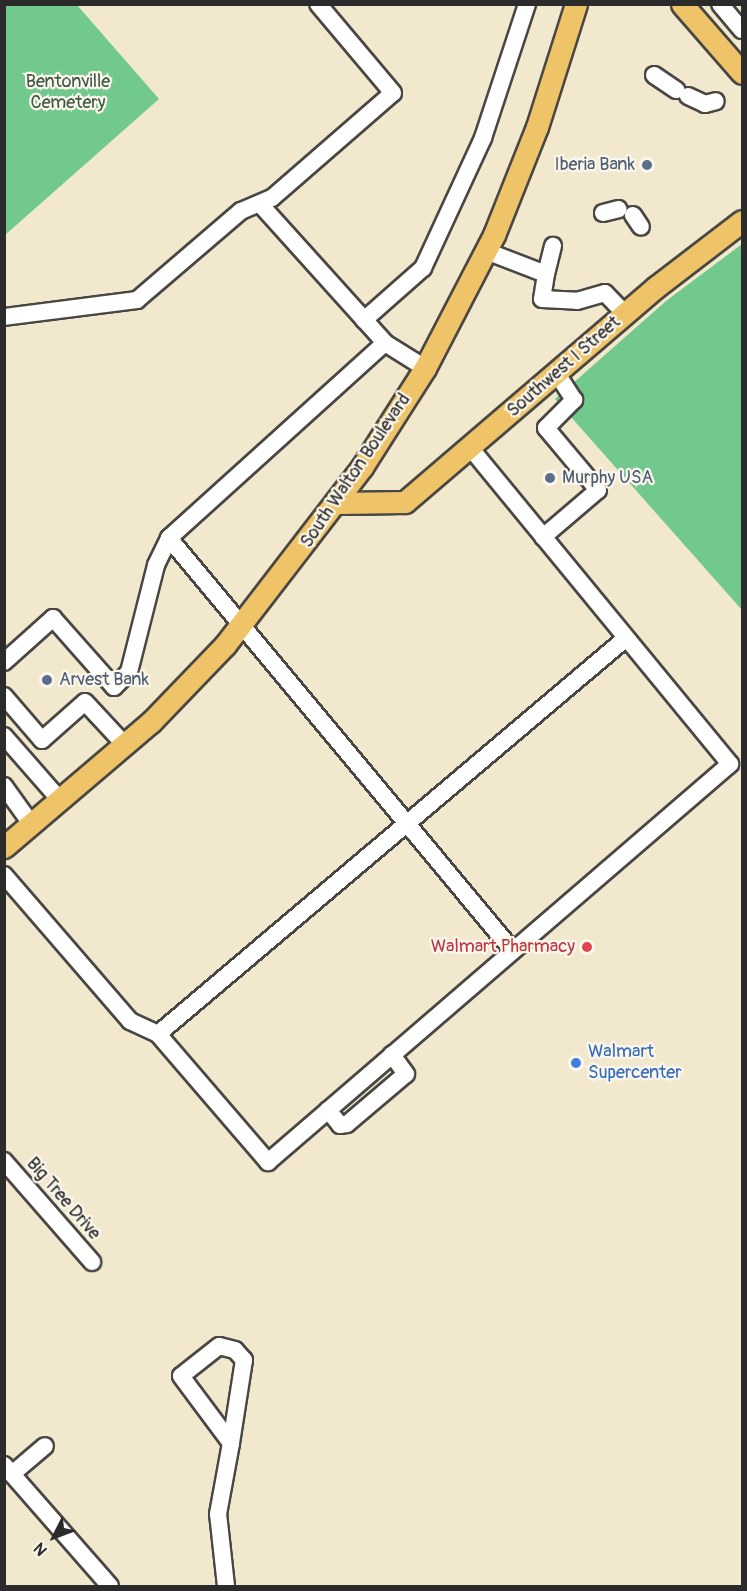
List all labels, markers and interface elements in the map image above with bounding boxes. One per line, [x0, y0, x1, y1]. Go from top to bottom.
park label: Bentonville Cemetery [26, 72, 110, 115]
place label: Iberia Bank [555, 154, 635, 176]
marker: Iberia Bank [640, 158, 654, 172]
street label: Southwest I Street [503, 312, 625, 422]
street label: South Walton Boulevard [296, 390, 416, 552]
place label: Murphy USA [562, 467, 653, 489]
marker: Murphy USA [543, 471, 557, 485]
place label: Arvest Bank [59, 669, 149, 691]
marker: Arvest Bank [40, 673, 54, 687]
place label: Walmart Pharmacy [431, 936, 575, 958]
marker: Walmart Pharmacy [580, 940, 594, 954]
place label: Walmart Supercenter [588, 1042, 682, 1084]
marker: Walmart Supercenter [569, 1056, 583, 1070]
street label: Big Tree Drive [21, 1153, 105, 1245]
north arrow [24, 1507, 84, 1567]
text: N [30, 1538, 52, 1560]

